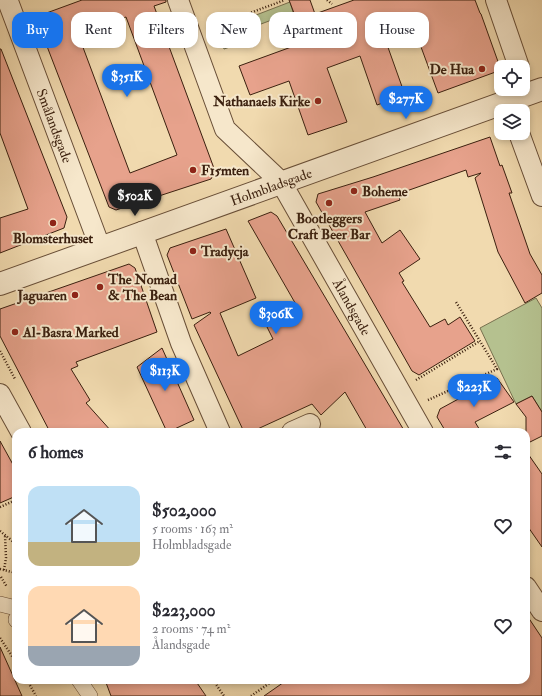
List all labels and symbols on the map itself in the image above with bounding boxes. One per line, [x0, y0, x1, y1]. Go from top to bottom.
place label: De Hua [429, 61, 475, 78]
pin: $351K [99, 64, 155, 98]
marker: De Hua [477, 64, 487, 74]
street label: Smålandsgade [33, 86, 76, 165]
pin: $277K [378, 86, 434, 120]
place label: Nathanaels Kirke [212, 93, 310, 110]
marker: Nathanaels Kirke [313, 96, 323, 106]
place label: F15mten [201, 162, 250, 179]
street label: Holmbladsgade [228, 164, 314, 209]
marker: F15mten [188, 165, 198, 175]
pin: $502K [107, 183, 163, 217]
place label: Boheme [362, 183, 408, 200]
marker: Boheme [349, 186, 359, 196]
marker: Bootleggers Craft Beer Bar [324, 198, 334, 208]
place label: Bootleggers Craft Beer Bar [288, 210, 371, 243]
marker: Blomsterhuset [48, 218, 58, 228]
place label: Blomsterhuset [13, 230, 94, 247]
place label: Tradycja [200, 243, 250, 261]
marker: Tradycja [188, 246, 198, 256]
place label: The Nomad & The Bean [107, 271, 178, 304]
street label: Ålandsgade [329, 275, 375, 338]
marker: The Nomad & The Bean [95, 282, 105, 292]
place label: Jaguaren [17, 287, 68, 305]
marker: Jaguaren [70, 290, 80, 300]
pin: $306K [248, 301, 304, 335]
place label: Al-Basra Marked [22, 324, 119, 341]
marker: Al-Basra Marked [10, 327, 20, 337]
pin: $113K [137, 358, 193, 392]
pin: $223K [446, 374, 502, 408]

